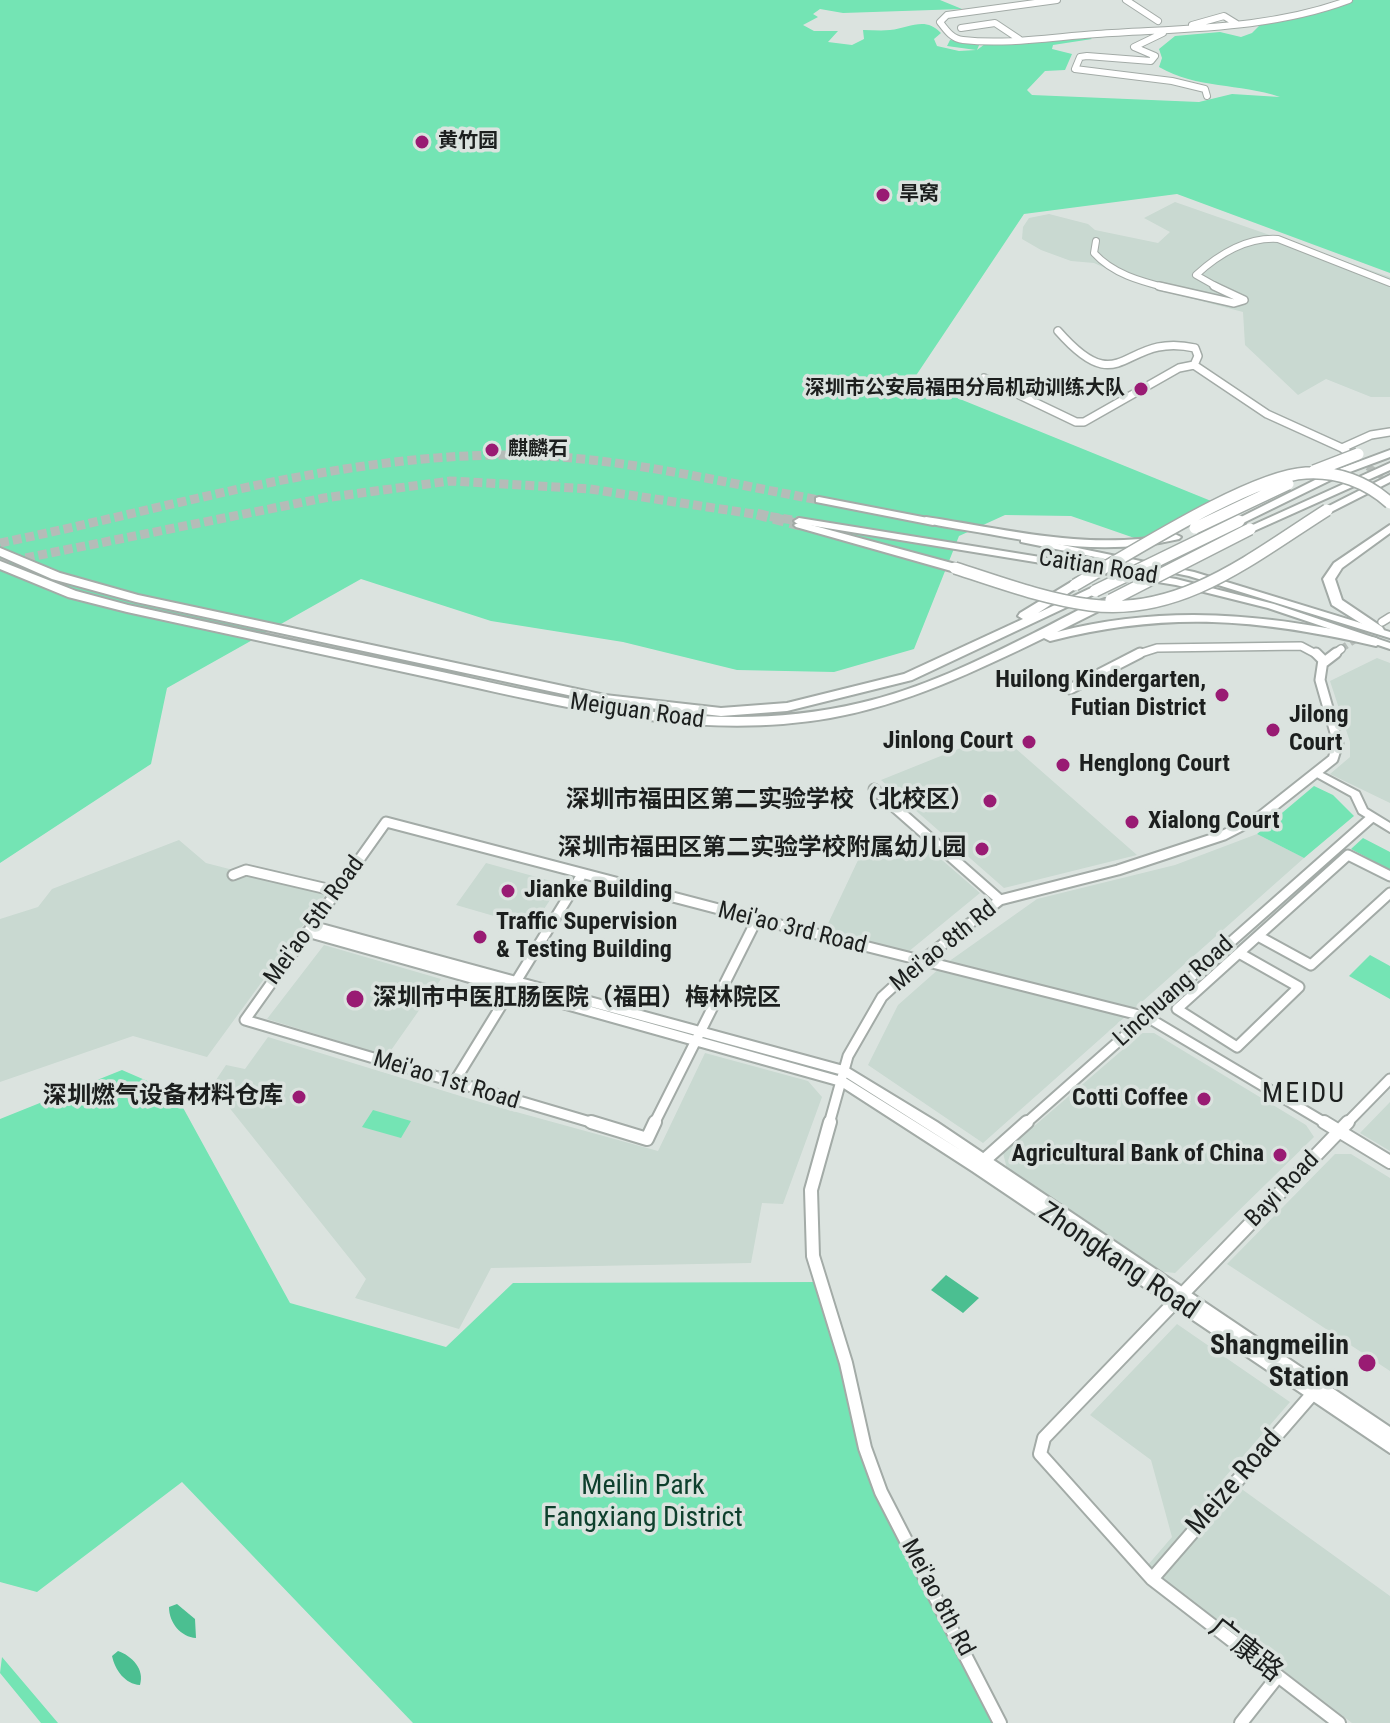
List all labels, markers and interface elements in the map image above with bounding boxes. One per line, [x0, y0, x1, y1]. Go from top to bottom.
place label: 黄竹园 [438, 130, 498, 154]
marker: 黄竹园 [413, 133, 431, 151]
place label: 旱窝 [899, 183, 939, 207]
marker: 旱窝 [874, 186, 892, 204]
place label: 深圳市公安局福田分局机动训练大队 [805, 377, 1125, 401]
marker: 深圳市公安局福田分局机动训练大队 [1132, 380, 1150, 398]
place label: 麒麟石 [508, 438, 568, 462]
marker: 麒麟石 [483, 441, 501, 459]
street label: Caitian Road [1036, 544, 1160, 592]
place label: Huilong Kindergarten, Futian District [995, 667, 1206, 723]
marker: Huilong Kindergarten, Futian District [1213, 686, 1231, 704]
street label: Meiguan Road [568, 688, 706, 736]
place label: Jilong Court [1289, 702, 1349, 758]
marker: Jilong Court [1264, 721, 1282, 739]
place label: Jinlong Court [883, 728, 1013, 756]
marker: Jinlong Court [1020, 733, 1038, 751]
place label: Henglong Court [1079, 751, 1230, 779]
marker: Henglong Court [1054, 756, 1072, 774]
place label: 深圳市福田区第二实验学校（北校区） [566, 787, 974, 815]
marker: 深圳市福田区第二实验学校（北校区） [981, 792, 999, 810]
place label: Xialong Court [1148, 808, 1280, 836]
marker: Xialong Court [1123, 813, 1141, 831]
place label: 深圳市福田区第二实验学校附属幼儿园 [558, 835, 966, 863]
marker: 深圳市福田区第二实验学校附属幼儿园 [973, 840, 991, 858]
street label: Mei'ao 5th Road [259, 851, 371, 991]
place label: Jianke Building [524, 877, 672, 905]
marker: Jianke Building [499, 882, 517, 900]
street label: Mei'ao 8th Rd [885, 895, 1003, 999]
street label: Mei'ao 3rd Road [715, 897, 869, 961]
place label: Traffic Supervision & Testing Building [496, 909, 677, 965]
marker: Traffic Supervision & Testing Building [471, 928, 489, 946]
street label: Linchuang Road [1108, 931, 1240, 1053]
place label: 深圳市中医肛肠医院（福田）梅林院区 [373, 985, 781, 1013]
marker: 深圳市中医肛肠医院（福田）梅林院区 [344, 988, 366, 1010]
street label: Mei'ao 1st Road [370, 1045, 522, 1117]
district label: MEIDU [1262, 1078, 1346, 1112]
place label: 深圳燃气设备材料仓库 [43, 1083, 283, 1111]
place label: Cotti Coffee [1072, 1085, 1188, 1113]
marker: 深圳燃气设备材料仓库 [290, 1088, 308, 1106]
marker: Cotti Coffee [1195, 1090, 1213, 1108]
place label: Agricultural Bank of China [1011, 1141, 1264, 1169]
street label: Bayi Road [1240, 1146, 1326, 1234]
marker: Agricultural Bank of China [1271, 1146, 1289, 1164]
street label: Zhongkang Road [1032, 1196, 1204, 1328]
place label: Shangmeilin Station [1210, 1330, 1349, 1396]
marker: Shangmeilin Station [1356, 1352, 1378, 1374]
street label: Meize Road [1180, 1423, 1290, 1543]
park label: Meilin Park Fangxiang District [543, 1470, 743, 1536]
street label: Mei'ao 8th Rd [894, 1535, 980, 1661]
street label: 广康路 [1202, 1612, 1288, 1690]

